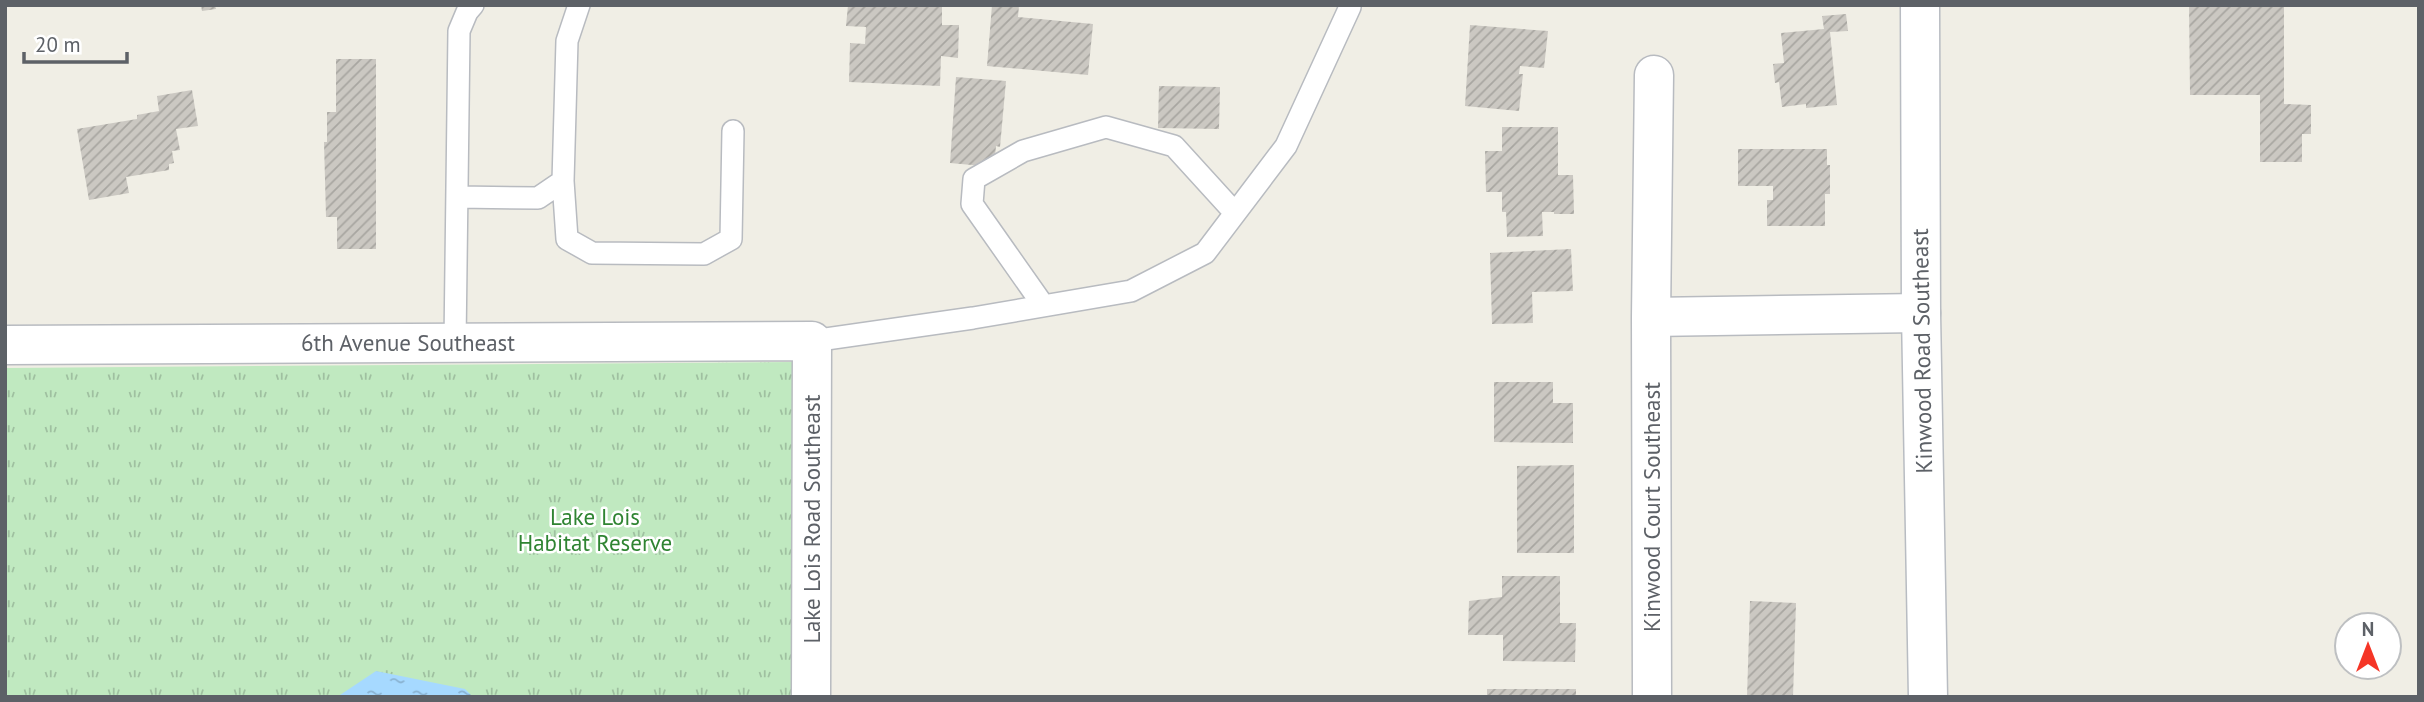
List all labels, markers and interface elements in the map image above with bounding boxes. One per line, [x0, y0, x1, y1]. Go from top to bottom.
scale bar [24, 21, 128, 65]
text: 20 m [35, 31, 81, 58]
street label: Kinwood Road Southeast [1905, 228, 1938, 474]
street label: 6th Avenue Southeast [301, 328, 515, 357]
street label: Kinwood Court Southeast [1637, 382, 1666, 632]
street label: Lake Lois Road Southeast [797, 394, 826, 643]
park label: Lake Lois Habitat Reserve [518, 502, 672, 557]
north arrow [2333, 611, 2403, 681]
text: N [2362, 617, 2374, 641]

